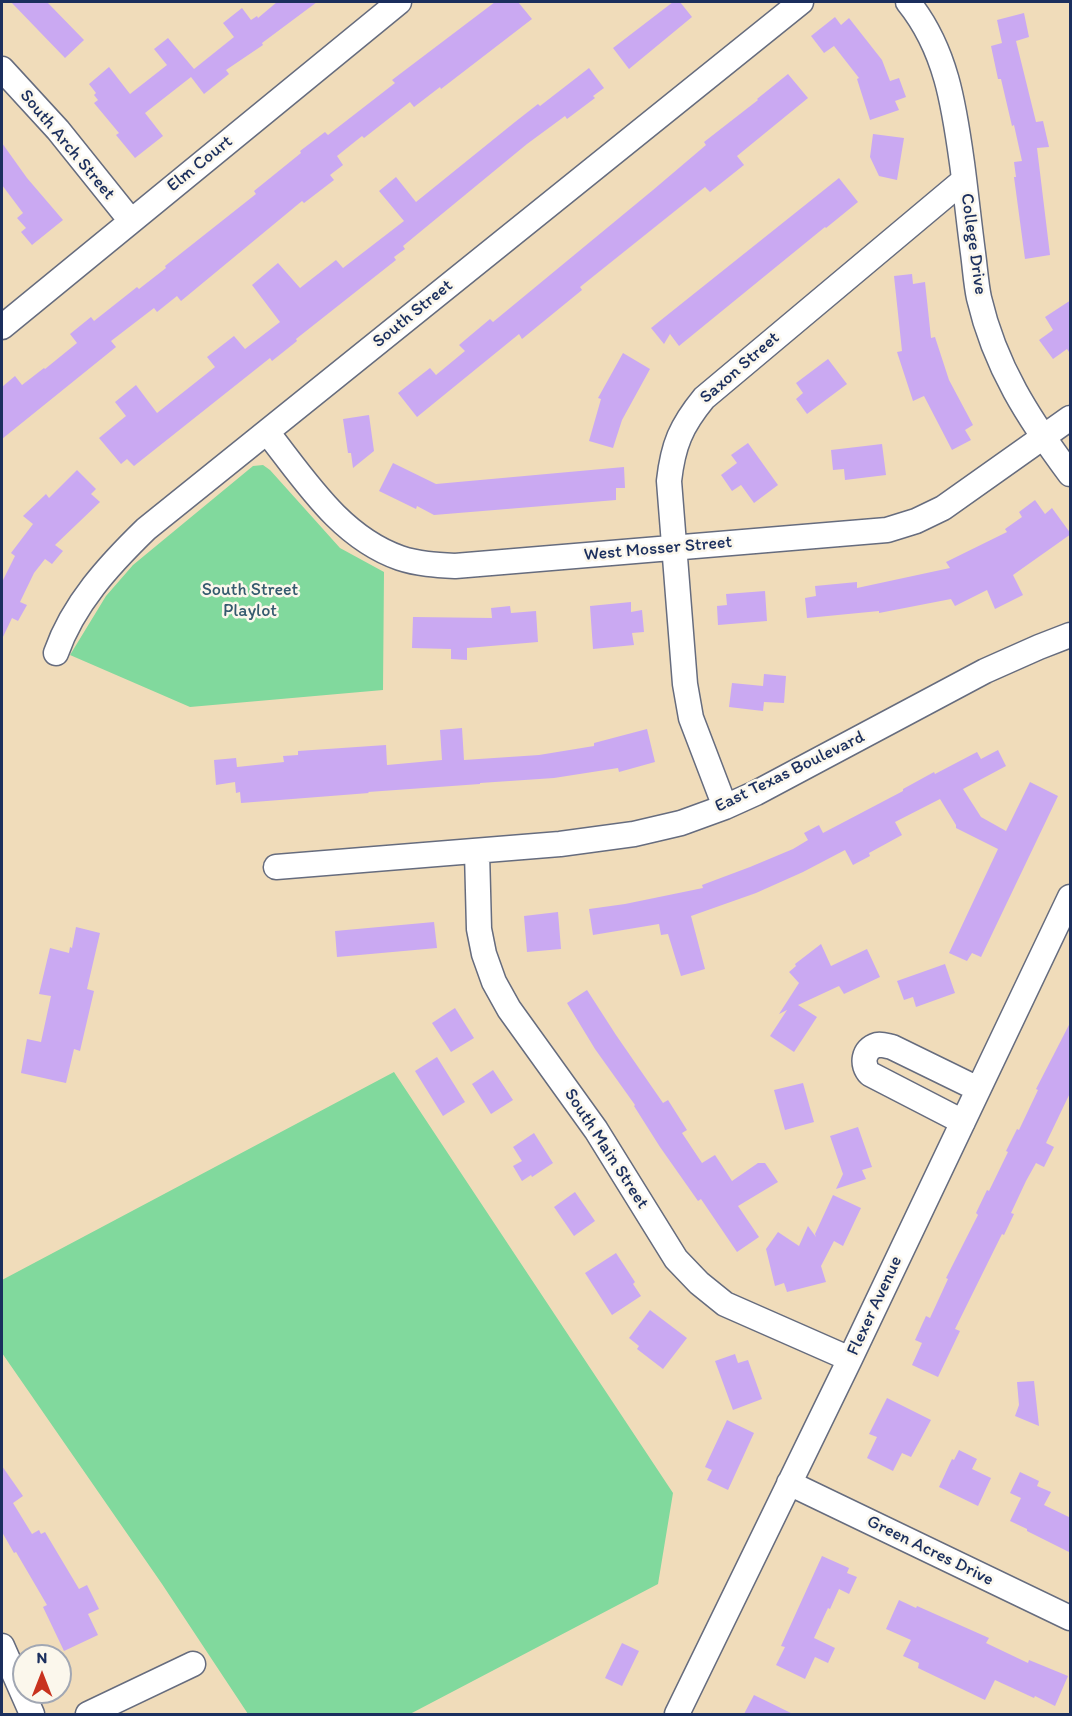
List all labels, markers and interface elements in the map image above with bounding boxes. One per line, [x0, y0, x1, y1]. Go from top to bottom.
street label: South Arch Street [15, 85, 119, 205]
street label: Elm Court [163, 131, 237, 197]
street label: College Drive [955, 192, 991, 296]
street label: South Street [369, 275, 457, 353]
street label: Saxon Street [696, 327, 784, 409]
street label: West Mosser Street [583, 532, 733, 566]
park label: South Street Playlot [202, 579, 298, 622]
street label: East Texas Boulevard [712, 726, 868, 818]
street label: South Main Street [559, 1085, 653, 1213]
street label: Flexer Avenue [843, 1253, 907, 1359]
street label: Green Acres Drive [863, 1511, 997, 1591]
north arrow [12, 1644, 72, 1704]
text: N [37, 1648, 47, 1667]

